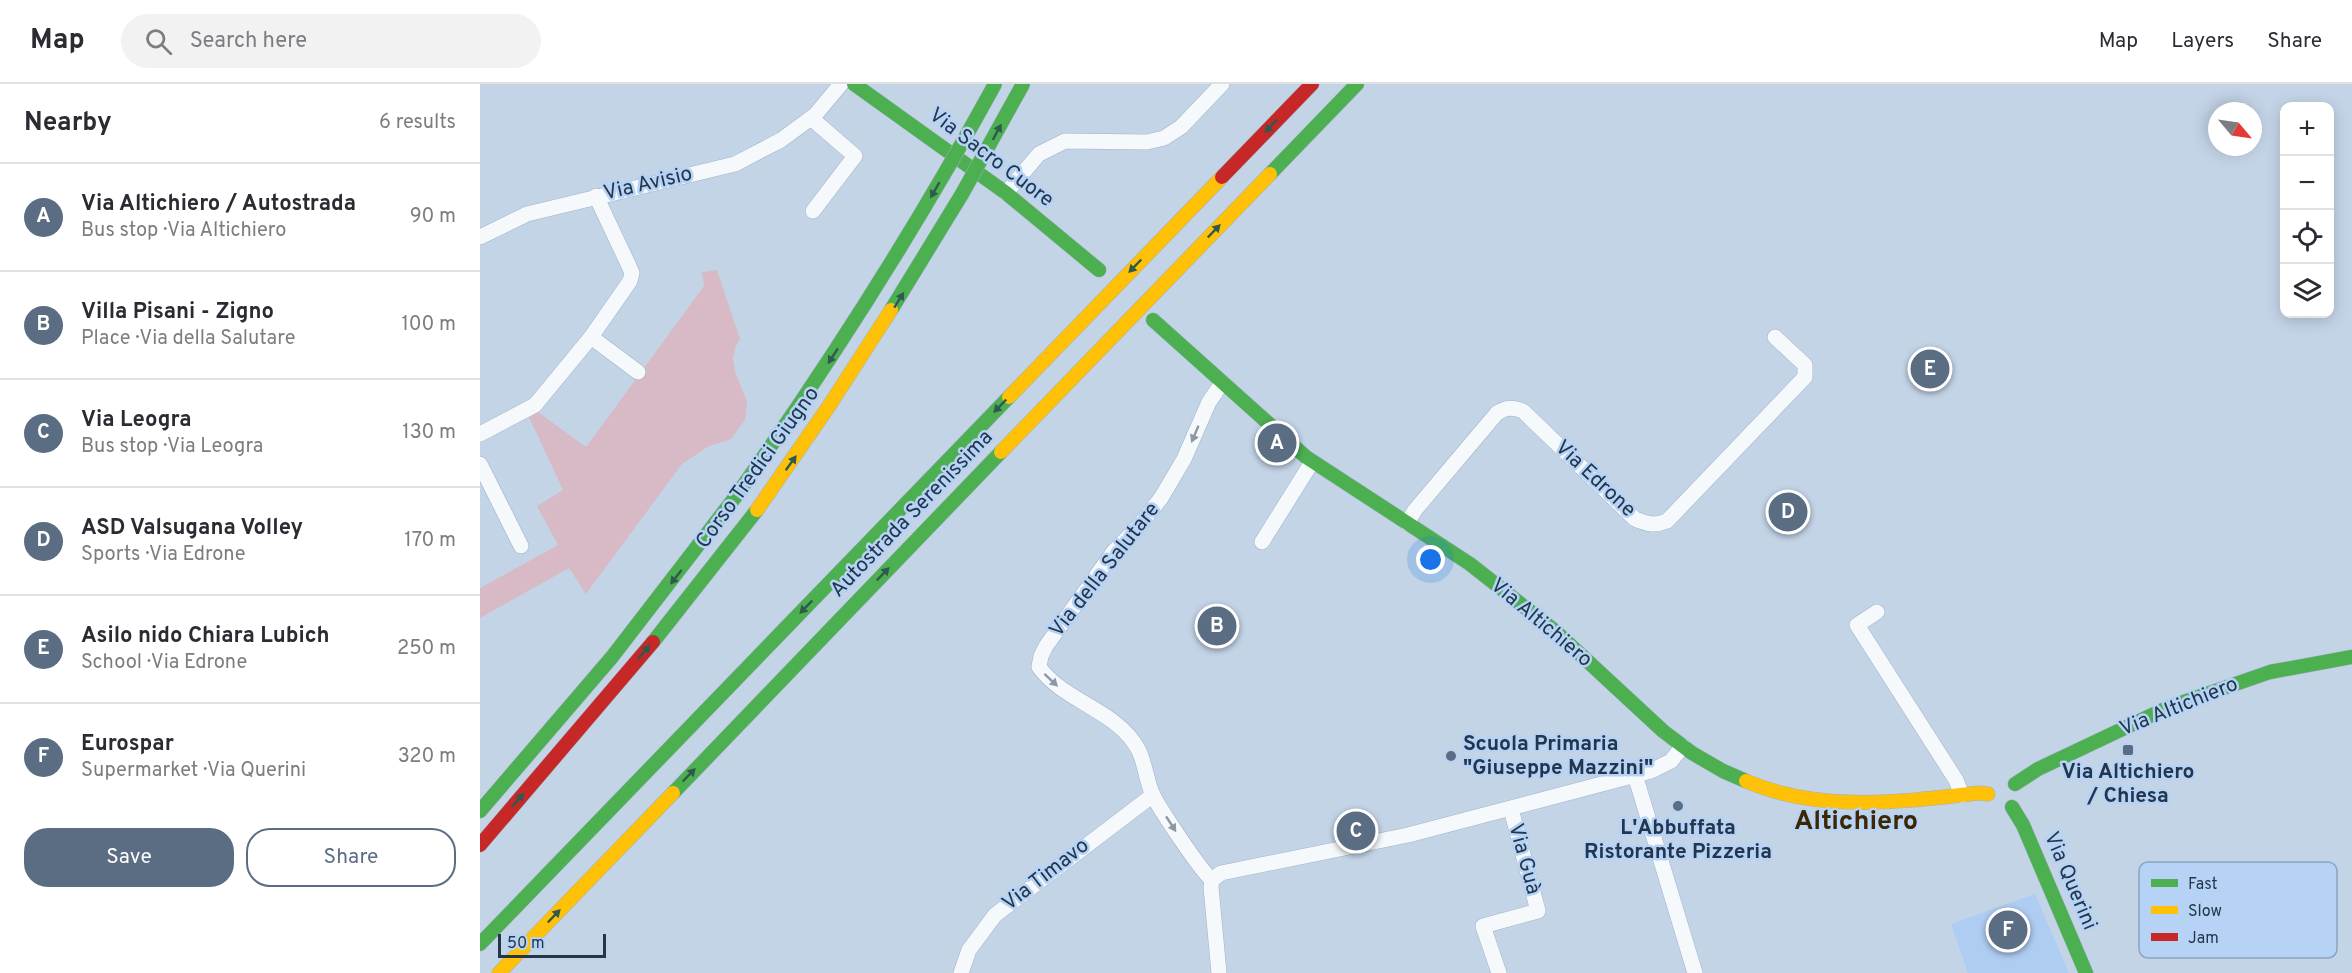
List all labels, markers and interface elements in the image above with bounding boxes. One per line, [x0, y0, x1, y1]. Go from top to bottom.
search box [121, 14, 541, 68]
text: Map [30, 23, 85, 59]
icon: search [142, 25, 175, 58]
text: Search here [190, 28, 307, 55]
text: Map [2099, 28, 2138, 55]
text: Layers [2171, 28, 2234, 55]
text: Share [2267, 28, 2322, 55]
street label: Via Sacro Cuore [923, 102, 1059, 214]
north arrow [2208, 102, 2262, 156]
map controls [2280, 102, 2334, 318]
button: + [2280, 102, 2334, 156]
text: Nearby [24, 107, 112, 140]
text: 6 results [379, 110, 456, 136]
one-way arrow [1265, 118, 1279, 132]
one-way arrow [992, 123, 1002, 141]
button: − [2280, 156, 2334, 210]
street label: Via Avisio [601, 161, 695, 207]
one-way arrow [930, 182, 941, 198]
text: Via Altichiero / Autostrada [81, 191, 356, 218]
text: A [36, 204, 51, 230]
text: 90 m [410, 204, 456, 230]
button: locate [2280, 210, 2334, 264]
text: Bus stop · Via Altichiero [81, 218, 286, 244]
one-way arrow [1207, 224, 1221, 239]
one-way arrow [1129, 258, 1143, 272]
button: layers [2280, 264, 2334, 318]
one-way arrow [893, 292, 904, 308]
text: Villa Pisani - Zigno [81, 299, 274, 326]
text: B [37, 312, 50, 338]
text: 100 m [401, 312, 456, 338]
text: Place · Via della Salutare [81, 326, 295, 352]
pin: E [1910, 346, 1950, 392]
one-way arrow [828, 348, 839, 364]
street label: Corso Tredici Giugno [690, 382, 826, 554]
one-way arrow [993, 398, 1007, 412]
text: Via Leogra [81, 407, 192, 434]
text: C [37, 420, 50, 446]
text: 130 m [402, 420, 456, 446]
pin: A [1258, 420, 1296, 466]
street label: Autostrada Serenissima [825, 424, 999, 604]
one-way arrow [1190, 426, 1200, 444]
text: Bus stop · Via Leogra [81, 434, 263, 460]
street label: Via Edrone [1549, 435, 1641, 523]
one-way arrow [785, 455, 797, 471]
pin: D [1768, 490, 1808, 534]
street label: Via della Salutare [1044, 497, 1166, 643]
text: ASD Valsugana Volley [81, 515, 303, 542]
text: D [36, 528, 51, 554]
text: 170 m [404, 528, 456, 554]
text: Sports · Via Edrone [81, 542, 246, 568]
your location [1416, 545, 1445, 574]
one-way arrow [876, 567, 890, 582]
one-way arrow [670, 569, 683, 585]
street label: Via Altichiero [1484, 572, 1598, 674]
one-way arrow [799, 599, 813, 614]
pin: B [1198, 604, 1236, 648]
text: Asilo nido Chiara Lubich [81, 623, 330, 650]
text: E [37, 636, 50, 662]
text: 250 m [397, 636, 456, 662]
one-way arrow [637, 645, 650, 660]
text: School · Via Edrone [81, 650, 247, 676]
street label: Via Altichiero [2116, 671, 2242, 743]
one-way arrow [1043, 673, 1058, 686]
text: Eurospar [81, 731, 174, 758]
place label: Scuola Primaria "Giuseppe Mazzini" [1463, 731, 1653, 782]
marker: Via Altichiero / Chiesa [2121, 743, 2135, 757]
text: F [38, 744, 49, 770]
text: 320 m [398, 744, 456, 770]
marker: Scuola Primaria "Giuseppe Mazzini" [1444, 749, 1458, 763]
text: Supermarket · Via Querini [81, 758, 306, 784]
place label: Via Altichiero / Chiesa [2062, 759, 2194, 810]
one-way arrow [682, 769, 696, 783]
one-way arrow [511, 793, 524, 808]
marker: L'Abbuffata Ristorante Pizzeria [1671, 799, 1685, 813]
district label: Altichiero [1794, 805, 1918, 839]
pin: C [1336, 808, 1376, 854]
one-way arrow [1166, 815, 1177, 832]
place label: L'Abbuffata Ristorante Pizzeria [1584, 815, 1772, 866]
street label: Via Guà [1502, 821, 1546, 897]
button: Save [24, 828, 234, 887]
button: Share [246, 828, 456, 887]
street label: Via Querini [2037, 828, 2103, 934]
street label: Via Timavo [997, 833, 1095, 917]
legend [2139, 862, 2337, 958]
text: Fast [2188, 875, 2218, 895]
text: Slow [2188, 902, 2222, 922]
one-way arrow [547, 908, 561, 923]
pin: F [1988, 908, 2027, 952]
text: Jam [2188, 929, 2219, 949]
scale bar [498, 931, 606, 958]
text: 50 m [507, 934, 545, 954]

